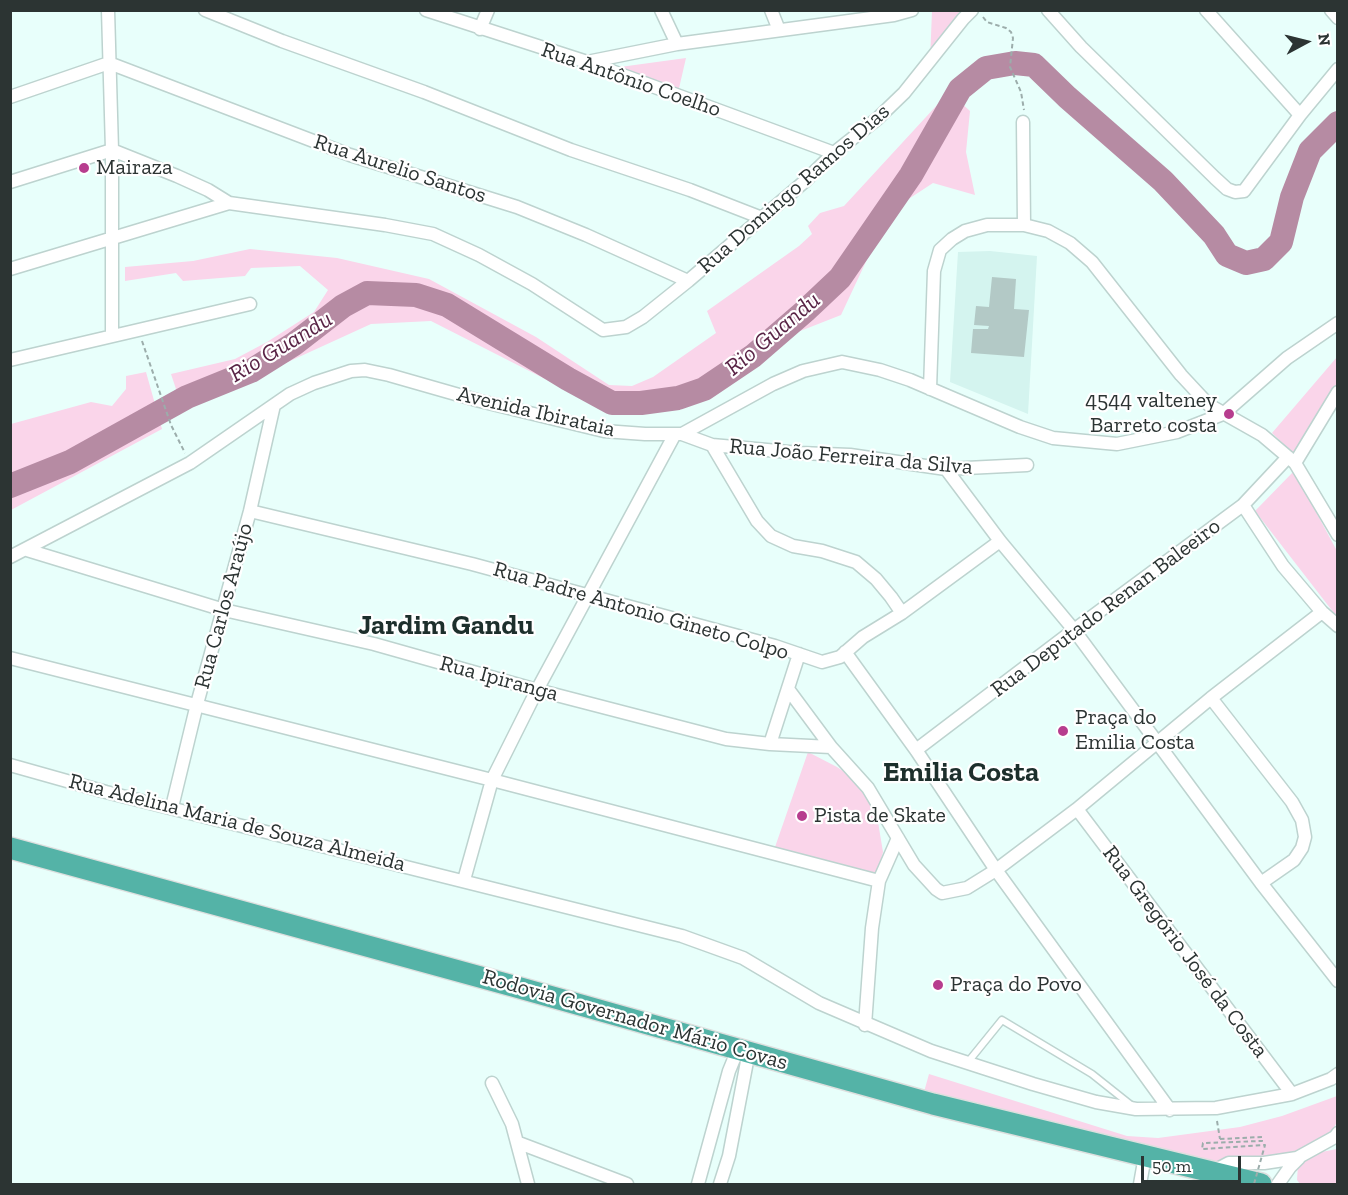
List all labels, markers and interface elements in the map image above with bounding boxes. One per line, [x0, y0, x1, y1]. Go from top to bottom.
north arrow [1276, 12, 1336, 72]
text: N [1314, 33, 1335, 47]
street label: Rua Antônio Coelho [538, 37, 724, 123]
street label: Rua Domingo Ramos Dias [693, 99, 895, 279]
street label: Rua Aurelio Santos [310, 129, 490, 209]
place label: Mairaza [96, 155, 173, 181]
marker: Mairaza [77, 161, 91, 175]
water label: Rio Guandu [720, 286, 826, 382]
water label: Rio Guandu [224, 305, 338, 389]
street label: Avenida Ibirataia [454, 381, 618, 443]
place label: 4544 valteney Barreto costa [1085, 388, 1217, 440]
marker: 4544 valteney Barreto costa [1222, 407, 1236, 421]
street label: Rua João Ferreira da Silva [728, 433, 974, 481]
street label: Rua Deputado Renan Baleeiro [986, 513, 1226, 703]
street label: Rua Carlos Araújo [189, 520, 259, 692]
street label: Rua Padre Antonio Gineto Colpo [490, 556, 792, 666]
district label: Jardim Gandu [358, 609, 534, 643]
street label: Rua Ipiranga [437, 651, 561, 707]
place label: Praça do Emilia Costa [1075, 705, 1195, 756]
marker: Praça do Emilia Costa [1056, 724, 1070, 738]
district label: Emilia Costa [883, 756, 1039, 790]
street label: Rua Adelina Maria de Souza Almeida [66, 768, 408, 878]
place label: Pista de Skate [814, 803, 946, 829]
marker: Pista de Skate [795, 809, 809, 823]
street label: Rua Gregório José da Costa [1097, 841, 1273, 1063]
street label: Rodovia Governador Mário Covas [479, 964, 791, 1076]
place label: Praça do Povo [950, 972, 1082, 998]
marker: Praça do Povo [931, 978, 945, 992]
scale bar [1144, 1144, 1244, 1182]
text: 50 m [1152, 1155, 1191, 1177]

